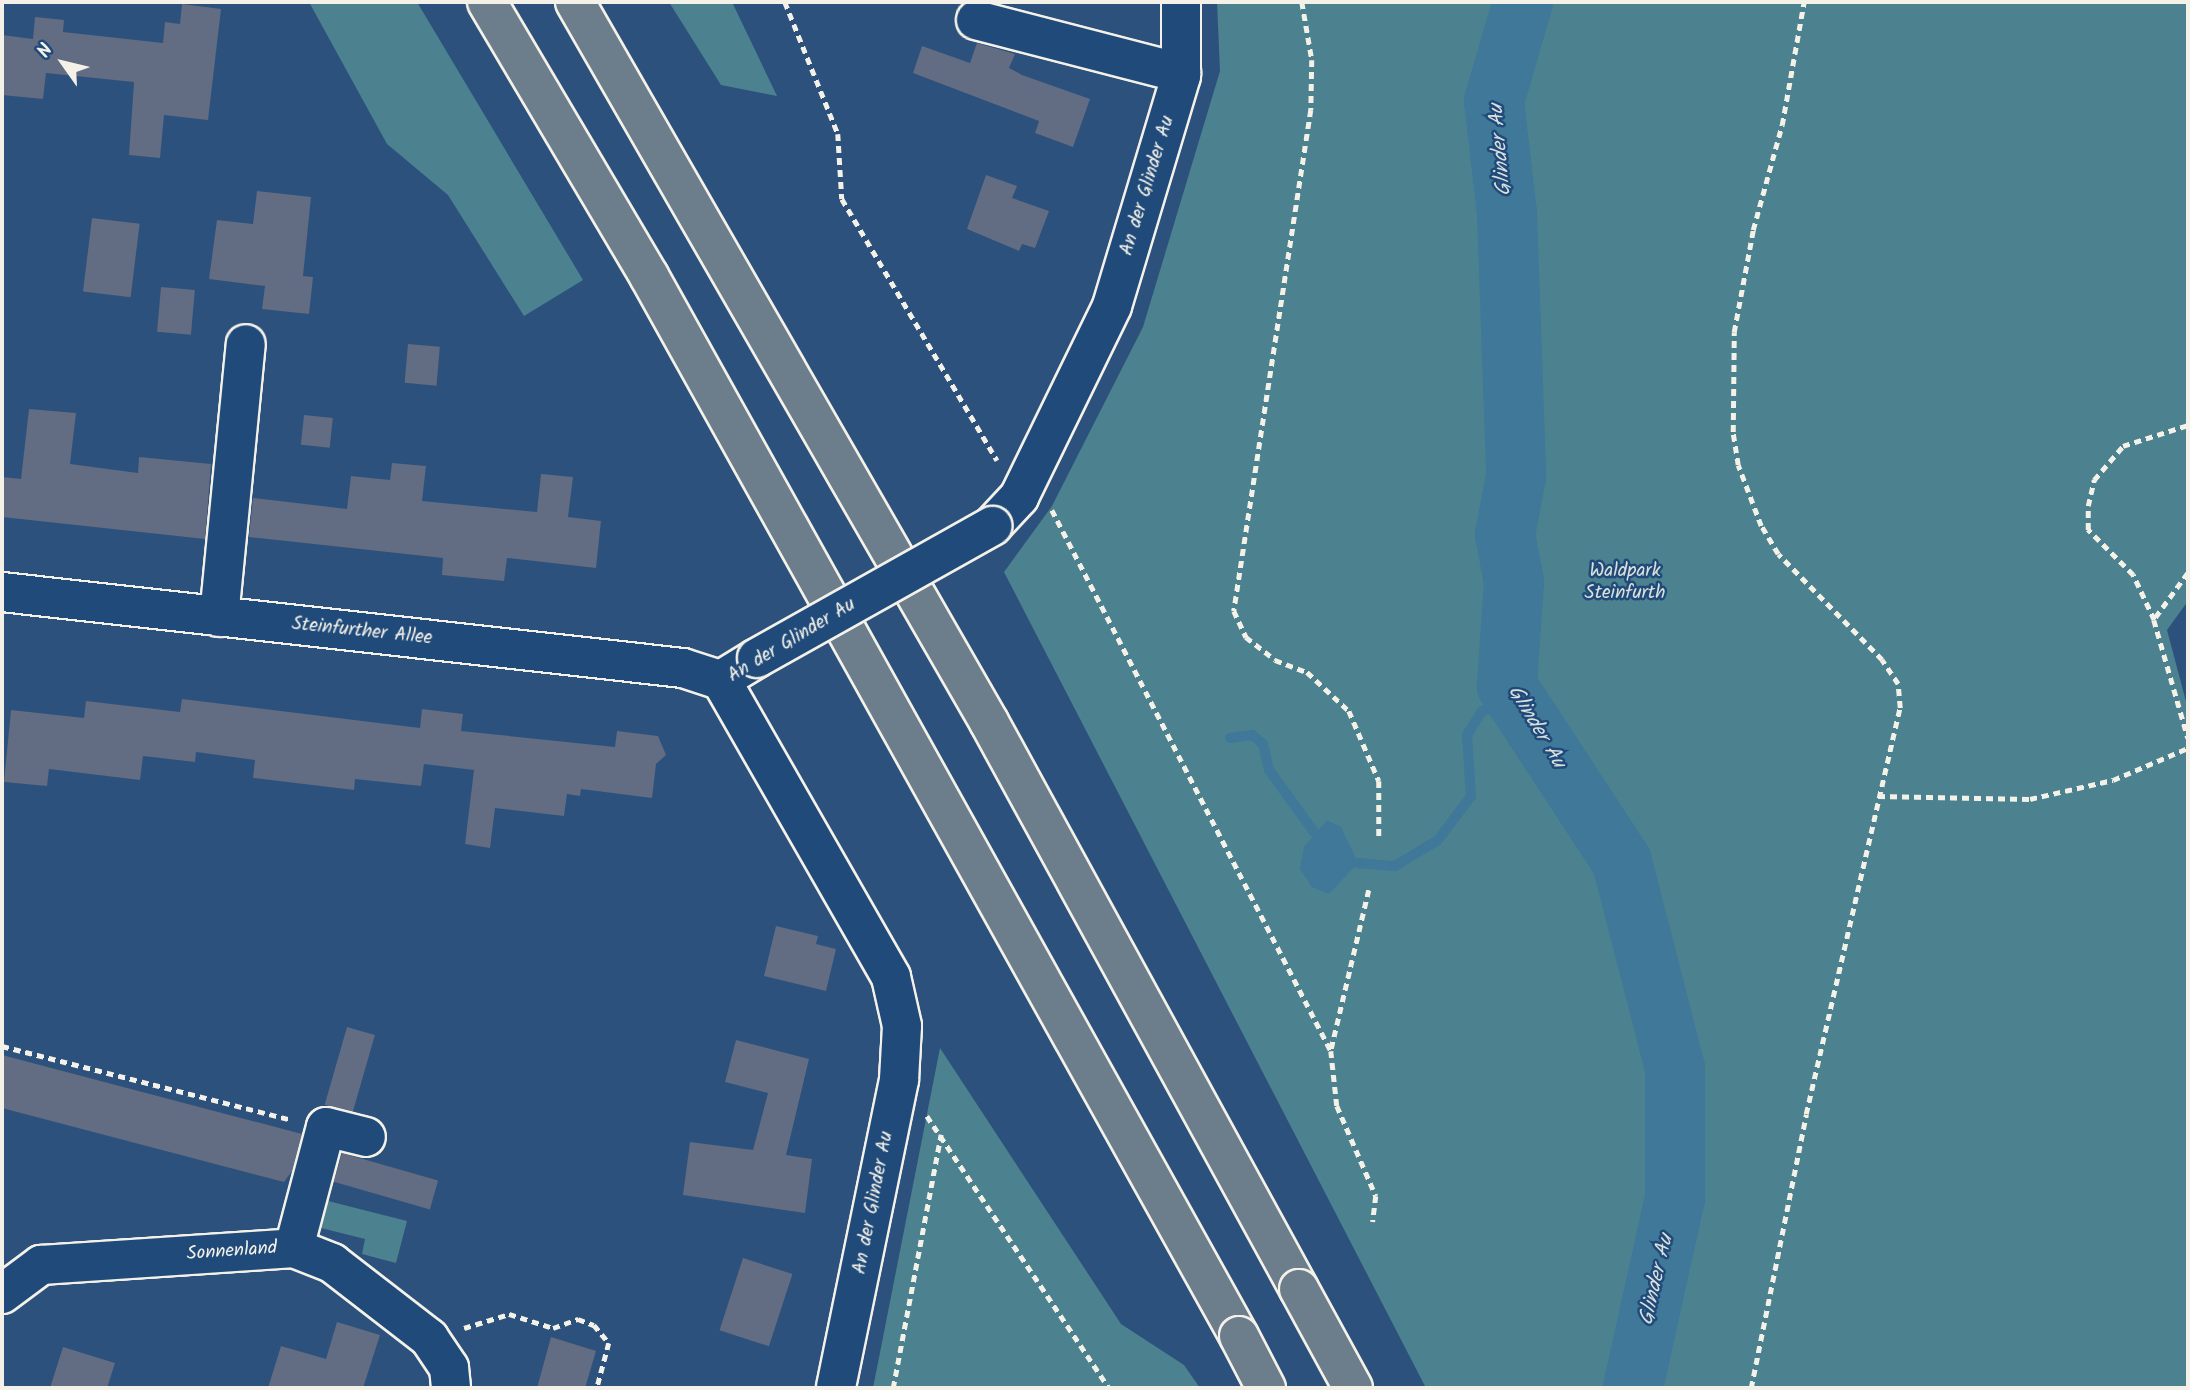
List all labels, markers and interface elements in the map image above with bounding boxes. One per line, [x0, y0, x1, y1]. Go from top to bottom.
north arrow [28, 28, 98, 98]
text: N [30, 38, 61, 65]
water label: Glinder Au [1484, 103, 1518, 197]
street label: An der Glinder Au [1116, 113, 1180, 259]
park label: Waldpark Steinfurth [1585, 561, 1665, 605]
street label: An der Glinder Au [724, 594, 860, 688]
street label: Steinfurther Allee [291, 613, 433, 651]
water label: Glinder Au [1501, 681, 1571, 773]
street label: An der Glinder Au [849, 1130, 899, 1276]
water label: Glinder Au [1634, 1232, 1680, 1328]
street label: Sonnenland [186, 1237, 278, 1267]

